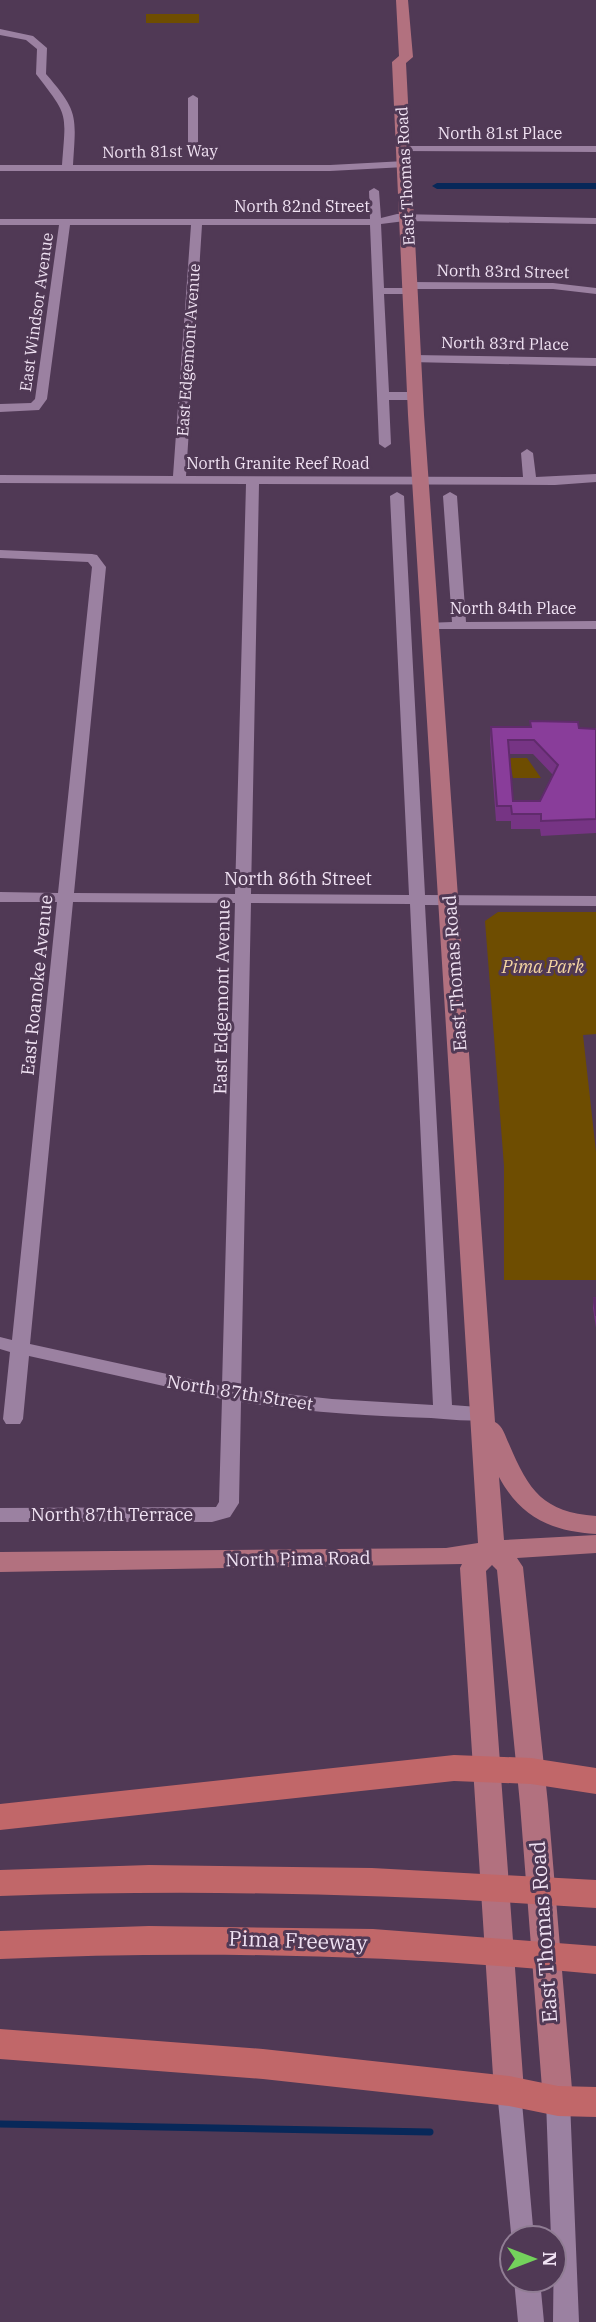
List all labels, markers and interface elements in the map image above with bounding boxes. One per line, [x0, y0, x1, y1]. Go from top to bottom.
street label: East Thomas Road [391, 106, 419, 246]
street label: North 81st Place [438, 123, 562, 143]
street label: North 81st Way [102, 140, 219, 162]
street label: North 82nd Street [234, 196, 370, 216]
street label: East Windsor Avenue [15, 231, 57, 393]
street label: North 83rd Street [436, 260, 570, 282]
street label: East Edgemont Avenue [172, 263, 204, 437]
street label: North 83rd Place [441, 332, 569, 354]
street label: North Granite Reef Road [186, 453, 370, 473]
street label: North 84th Place [450, 598, 576, 618]
street label: North 86th Street [224, 867, 372, 890]
street label: East Roanoke Avenue [16, 893, 57, 1076]
street label: East Thomas Road [438, 894, 471, 1052]
street label: East Edgemont Avenue [208, 899, 235, 1095]
park label: Pima Park [501, 955, 585, 978]
street label: North 87th Street [165, 1370, 315, 1415]
street label: North 87th Terrace [31, 1503, 193, 1526]
street label: North Pima Road [225, 1546, 371, 1571]
street label: East Thomas Road [523, 1840, 563, 2024]
street label: Pima Freeway [228, 1924, 369, 1956]
north arrow [498, 2224, 568, 2294]
text: N [538, 2251, 562, 2267]

